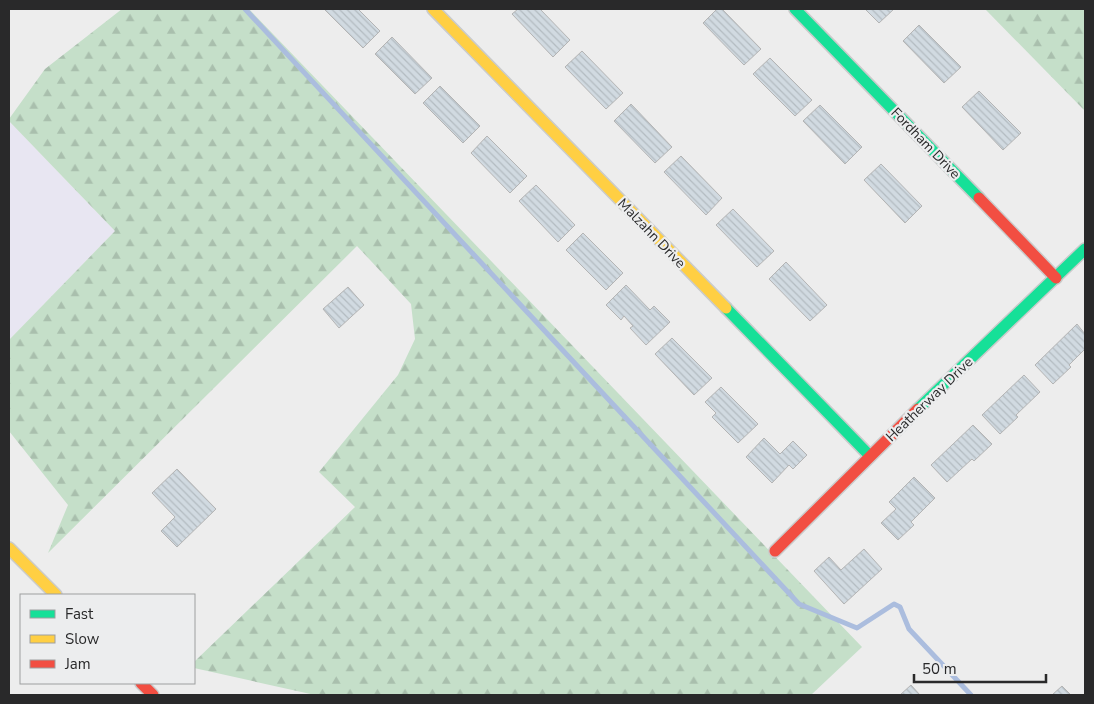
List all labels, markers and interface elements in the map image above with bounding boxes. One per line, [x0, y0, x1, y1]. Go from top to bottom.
street label: Fordham Drive [887, 104, 965, 183]
street label: Malzahn Drive [614, 194, 690, 272]
street label: Heatherway Drive [882, 353, 977, 446]
legend [20, 594, 195, 684]
text: Fast [65, 604, 94, 624]
text: Slow [65, 629, 100, 649]
scale bar [914, 652, 1046, 684]
text: Jam [64, 654, 91, 674]
text: 50 m [922, 659, 957, 679]

